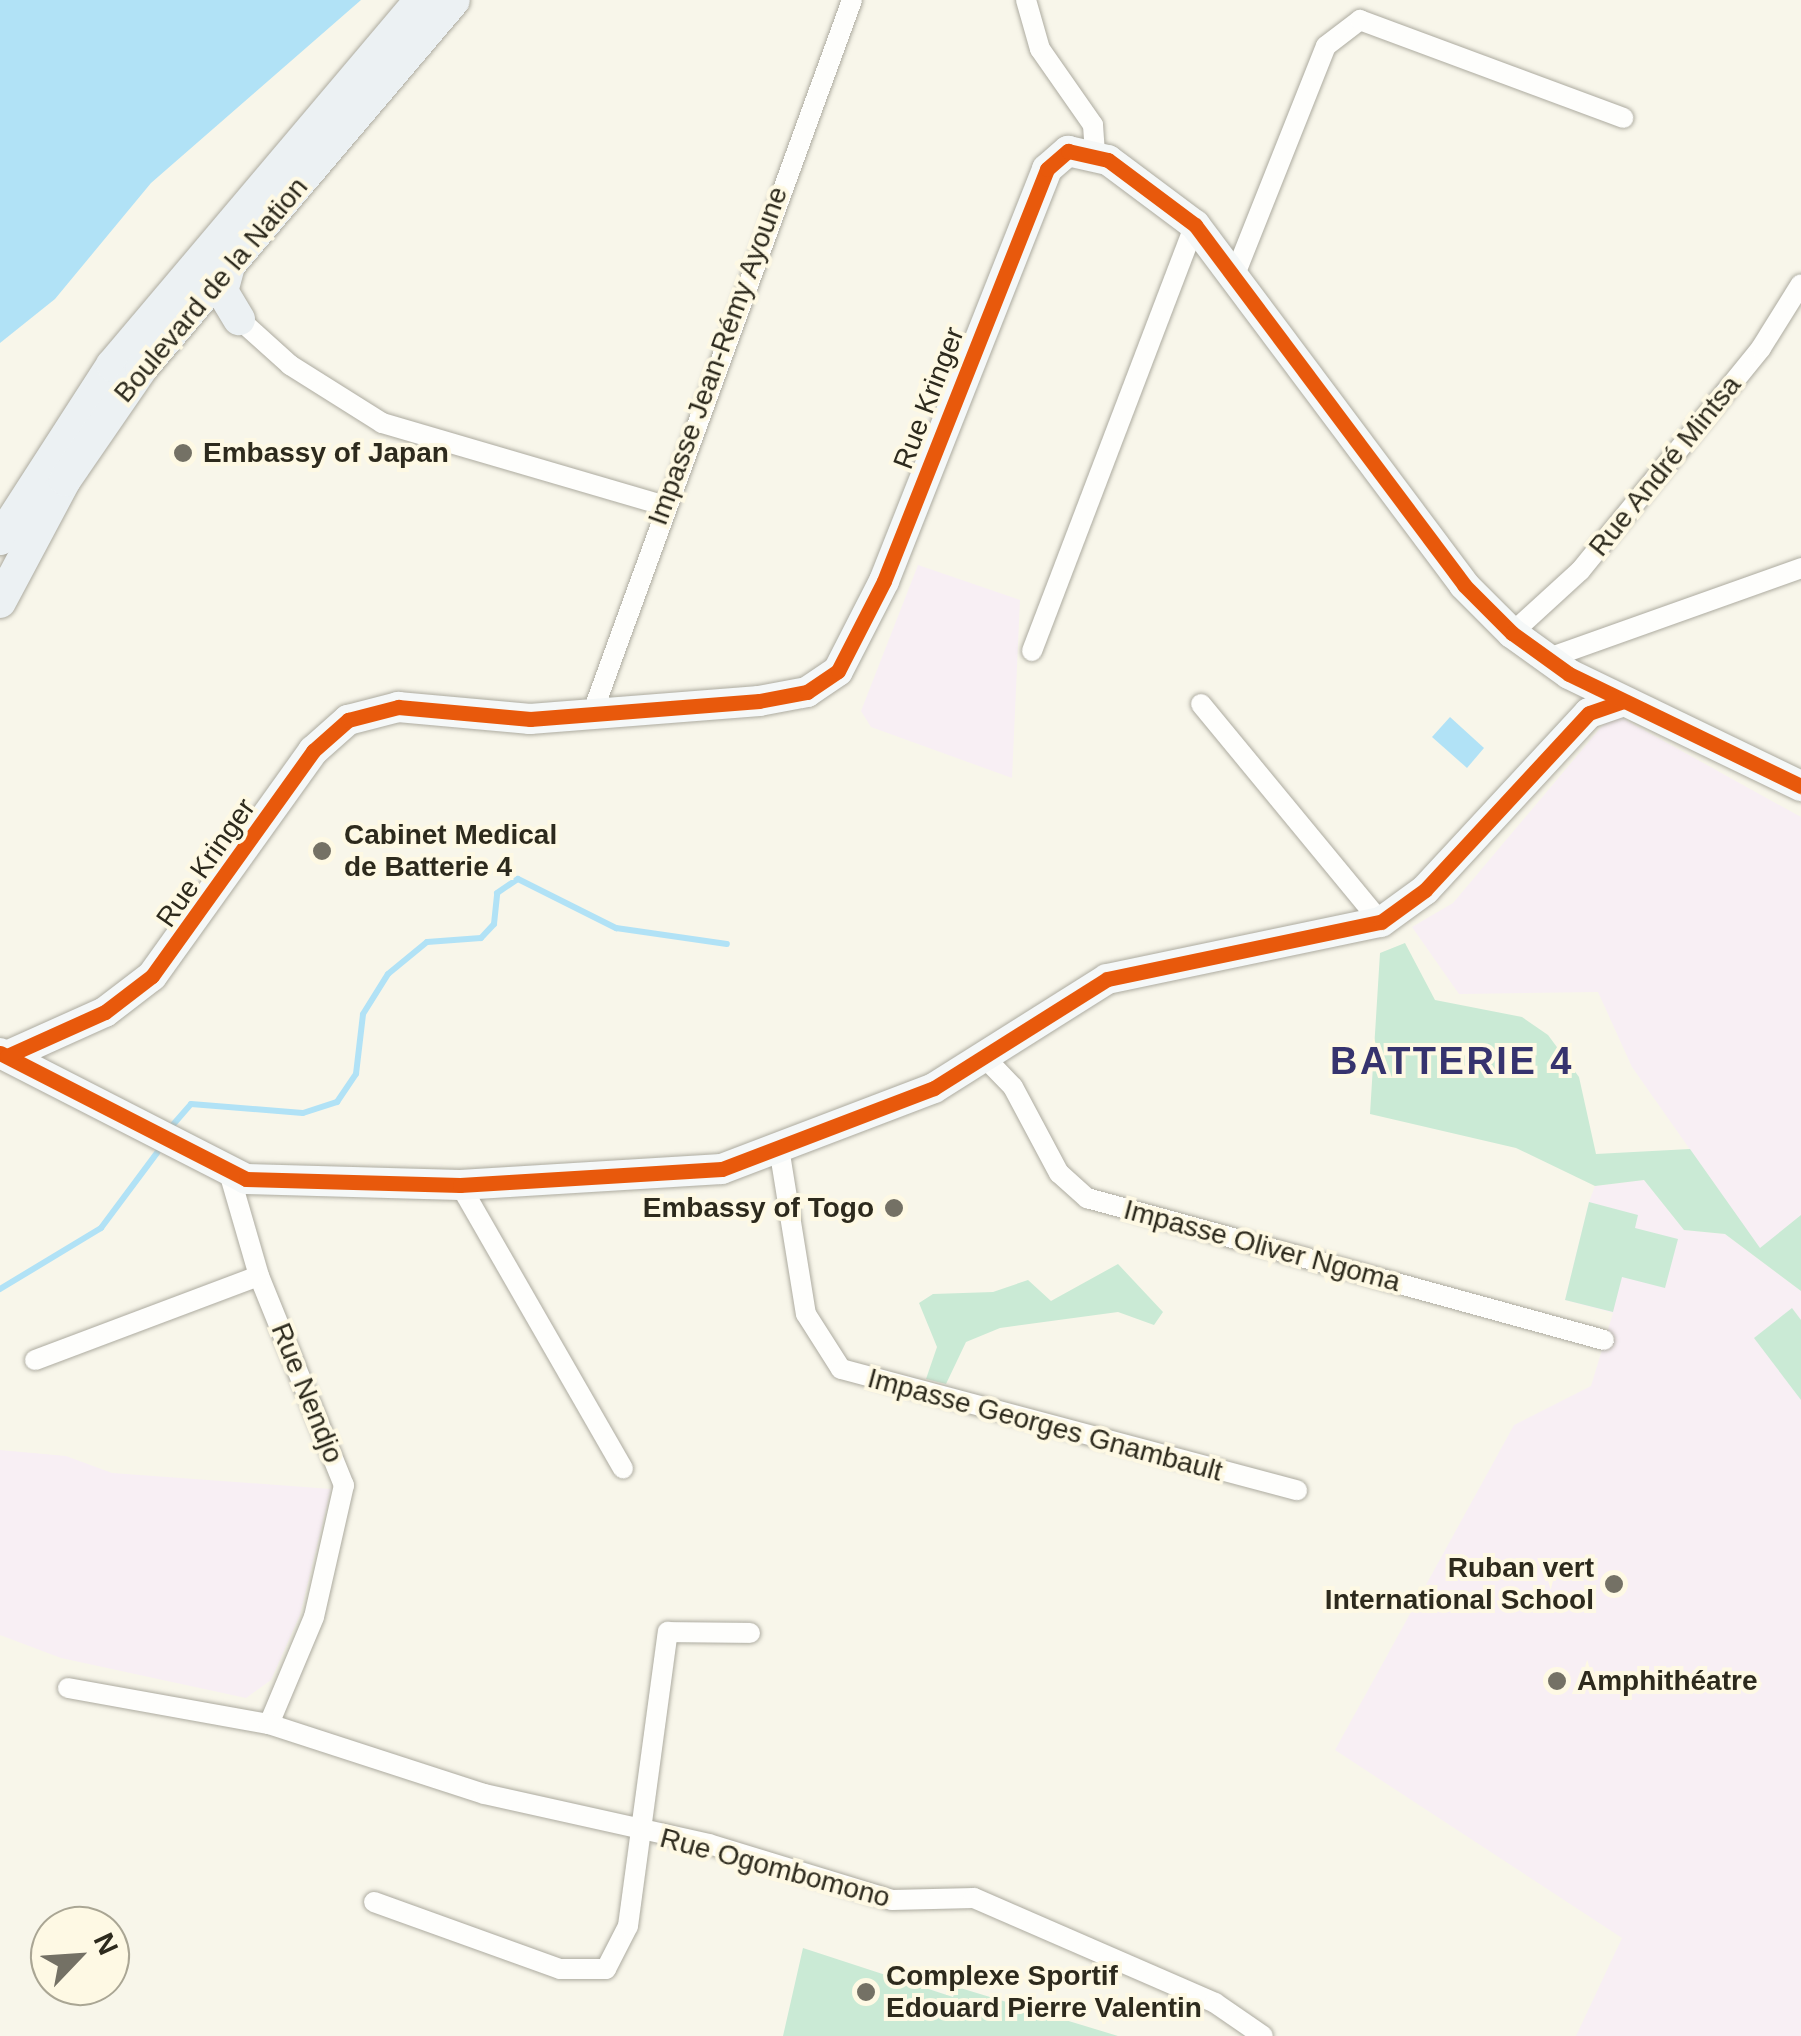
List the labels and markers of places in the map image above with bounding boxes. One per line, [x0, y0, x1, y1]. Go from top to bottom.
place label: Embassy of Japan [203, 436, 449, 470]
marker: Embassy of Japan [172, 442, 194, 464]
place label: Cabinet Medical de Batterie 4 [344, 818, 557, 884]
marker: Cabinet Medical de Batterie 4 [309, 838, 335, 864]
place label: Embassy of Togo [643, 1191, 874, 1225]
marker: Embassy of Togo [883, 1197, 905, 1219]
place label: Ruban vert International School [1325, 1551, 1594, 1617]
marker: Ruban vert International School [1603, 1573, 1625, 1595]
place label: Amphithéatre [1577, 1664, 1757, 1698]
marker: Amphithéatre [1546, 1670, 1568, 1692]
place label: Complexe Sportif Edouard Pierre Valentin [886, 1959, 1202, 2025]
marker: Complexe Sportif Edouard Pierre Valentin [855, 1981, 877, 2003]

